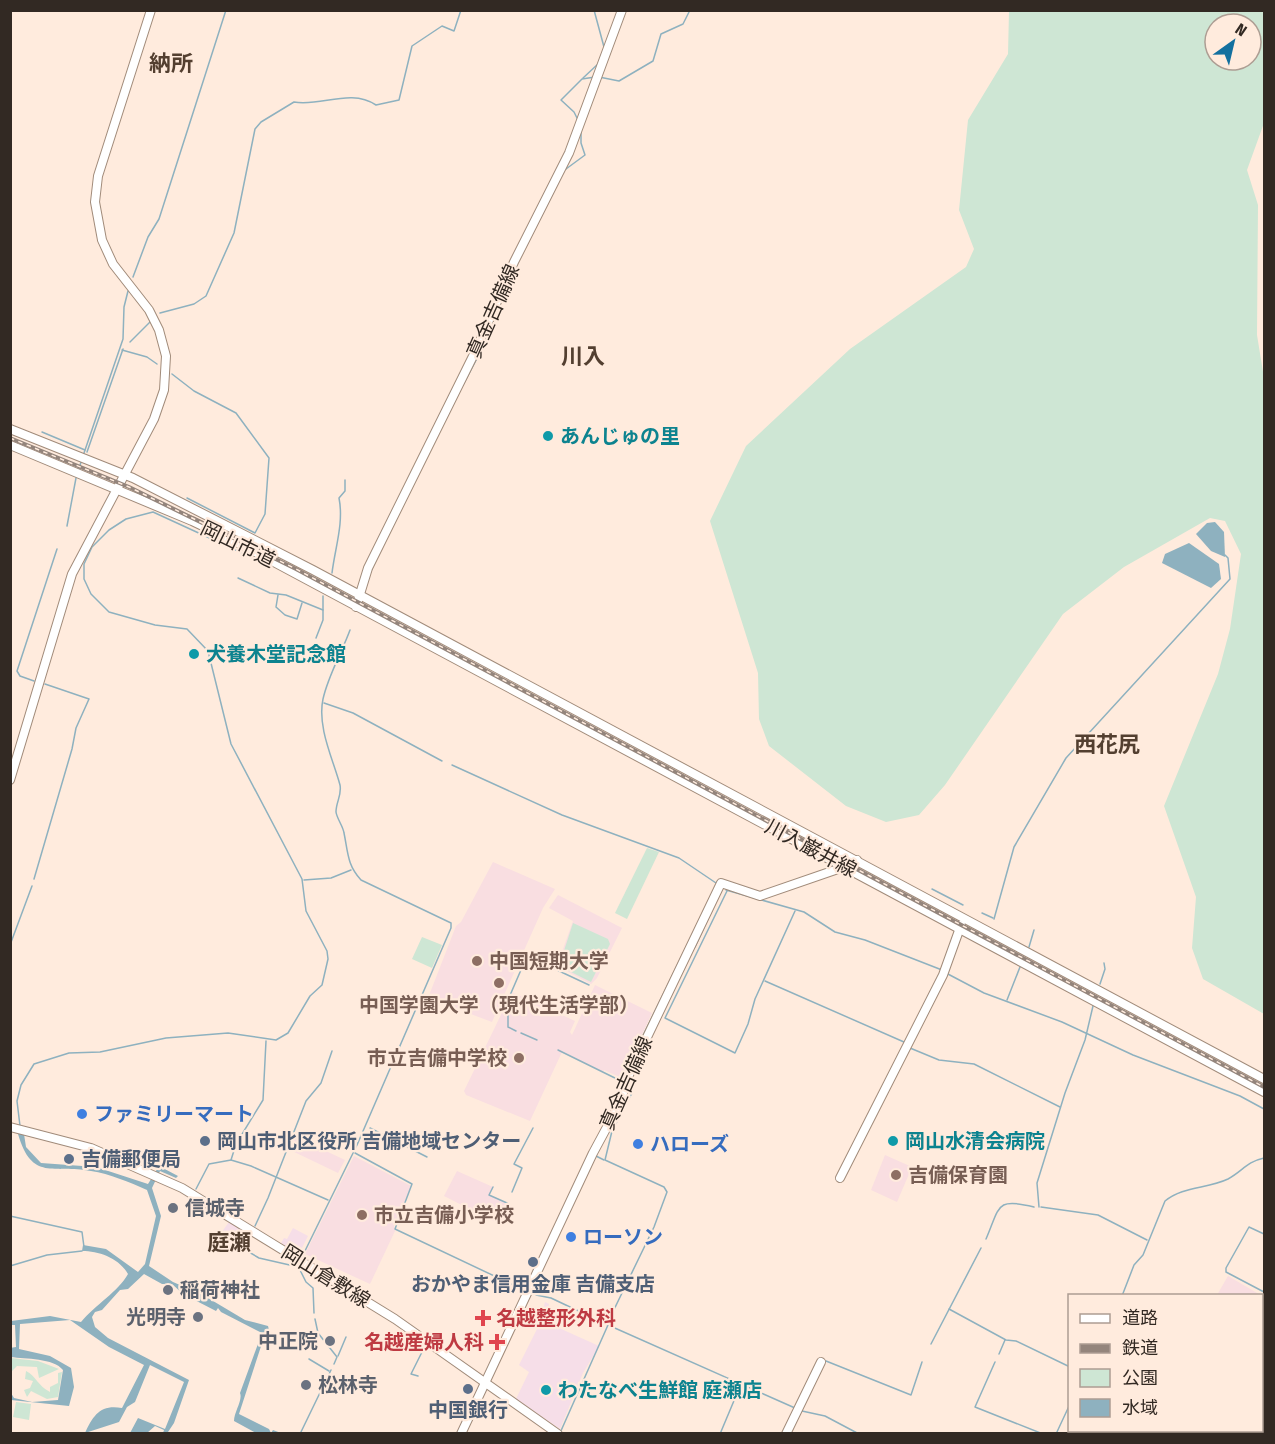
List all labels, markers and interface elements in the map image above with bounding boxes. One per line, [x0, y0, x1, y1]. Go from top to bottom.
north arrow [1203, 12, 1263, 72]
text: N [1232, 19, 1250, 41]
district label: 納所 [149, 50, 193, 77]
street label: 真金吉備線 [462, 260, 524, 362]
district label: 川入 [561, 343, 605, 370]
place label: あんじゅの里 [560, 424, 680, 448]
marker: あんじゅの里 [541, 429, 555, 443]
street label: 岡山市道 [197, 516, 279, 572]
place label: 犬養木堂記念館 [206, 642, 346, 666]
marker: 犬養木堂記念館 [187, 647, 201, 661]
district label: 西花尻 [1074, 731, 1140, 758]
street label: 川入巌井線 [761, 814, 861, 882]
place label: 中国短期大学 [489, 949, 609, 973]
marker: 中国短期大学 [470, 954, 484, 968]
marker: 中国学園大学（現代生活学部） [492, 976, 506, 990]
place label: 中国学園大学（現代生活学部） [359, 993, 639, 1017]
street label: 真金吉備線 [595, 1032, 657, 1134]
place label: 市立吉備中学校 [367, 1046, 507, 1070]
marker: 市立吉備中学校 [512, 1051, 526, 1065]
place label: ファミリーマート [94, 1102, 254, 1126]
marker: ファミリーマート [75, 1107, 89, 1121]
place label: 岡山市北区役所 吉備地域センター [217, 1129, 521, 1153]
place label: 岡山水清会病院 [905, 1129, 1045, 1153]
place label: ハローズ [650, 1132, 729, 1156]
marker: 岡山市北区役所 吉備地域センター [198, 1134, 212, 1148]
marker: 岡山水清会病院 [886, 1134, 900, 1148]
marker: ハローズ [631, 1137, 645, 1151]
place label: 吉備郵便局 [81, 1147, 181, 1171]
marker: 吉備郵便局 [62, 1152, 76, 1166]
place label: 吉備保育園 [908, 1163, 1008, 1187]
marker: 吉備保育園 [889, 1168, 903, 1182]
place label: 信城寺 [185, 1196, 245, 1220]
marker: 信城寺 [166, 1201, 180, 1215]
place label: 市立吉備小学校 [374, 1203, 514, 1227]
marker: 市立吉備小学校 [355, 1208, 369, 1222]
place label: ローソン [583, 1225, 663, 1249]
district label: 庭瀬 [207, 1229, 251, 1256]
marker: ローソン [564, 1230, 578, 1244]
street label: 岡山倉敷線 [277, 1239, 375, 1313]
marker: おかやま信用金庫 吉備支店 [526, 1255, 540, 1269]
place label: おかやま信用金庫 吉備支店 [411, 1272, 655, 1296]
place label: 稲荷神社 [180, 1278, 260, 1302]
marker: 稲荷神社 [161, 1283, 175, 1297]
legend [1068, 1294, 1263, 1432]
place label: 光明寺 [126, 1305, 186, 1329]
place label: 名越整形外科 [496, 1306, 616, 1330]
text: 道路 [1122, 1307, 1158, 1329]
marker: 名越整形外科 [474, 1309, 492, 1327]
marker: 光明寺 [191, 1310, 205, 1324]
place label: 中正院 [258, 1329, 318, 1353]
place label: 名越産婦人科 [364, 1330, 484, 1354]
marker: 名越産婦人科 [488, 1333, 506, 1351]
marker: 中正院 [323, 1334, 337, 1348]
text: 鉄道 [1122, 1337, 1158, 1359]
text: 公園 [1122, 1367, 1158, 1389]
place label: 松林寺 [318, 1373, 378, 1397]
marker: 松林寺 [299, 1378, 313, 1392]
place label: わたなべ生鮮館 庭瀬店 [558, 1378, 762, 1402]
marker: 中国銀行 [461, 1382, 475, 1396]
marker: わたなべ生鮮館 庭瀬店 [539, 1383, 553, 1397]
text: 水域 [1122, 1397, 1158, 1419]
place label: 中国銀行 [428, 1398, 508, 1422]

